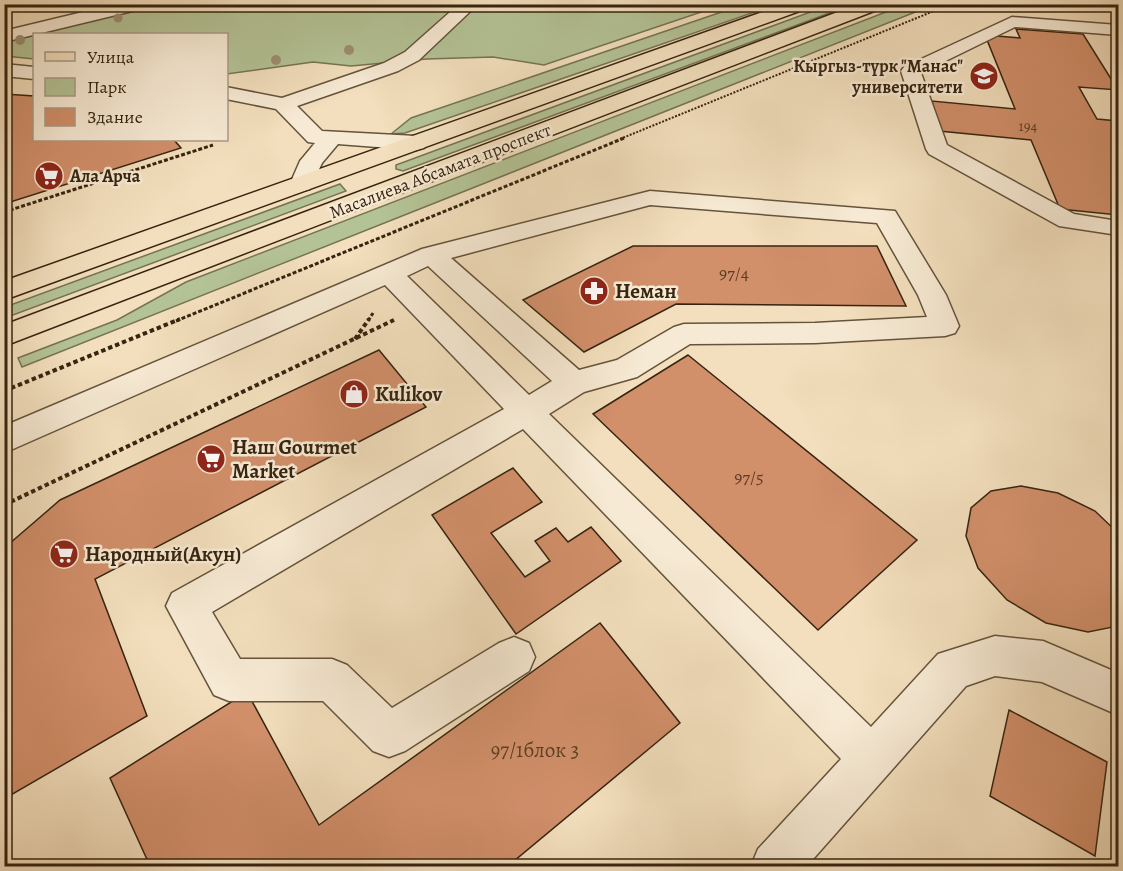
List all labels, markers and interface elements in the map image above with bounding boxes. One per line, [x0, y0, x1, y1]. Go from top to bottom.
legend [33, 33, 228, 141]
text: Улица [87, 45, 135, 69]
place label: Кыргыз-түрк "Манас" университети [793, 54, 963, 99]
school or university icon: Кыргыз-түрк "Манас" университети [968, 60, 1000, 92]
text: Парк [87, 75, 127, 99]
text: Здание [87, 105, 143, 129]
house number: 194 [1019, 116, 1038, 136]
street label: Масалиева Абсамата проспект [326, 118, 554, 224]
supermarket icon: Ала Арча [33, 160, 65, 192]
place label: Ала Арча [69, 164, 141, 188]
house number: 97/4 [719, 261, 749, 285]
pharmacy icon: Неман [578, 275, 610, 307]
place label: Неман [615, 277, 677, 305]
shop icon: Kulikov [338, 378, 370, 410]
place label: Kulikov [375, 380, 443, 408]
place label: Наш Gourmet Market [232, 433, 357, 485]
supermarket icon: Наш Gourmet Market [195, 443, 227, 475]
house number: 97/5 [734, 465, 764, 489]
supermarket icon: Народный(Акун) [48, 538, 80, 570]
place label: Народный(Акун) [85, 540, 241, 568]
house number: 97/1блок 3 [491, 736, 579, 764]

